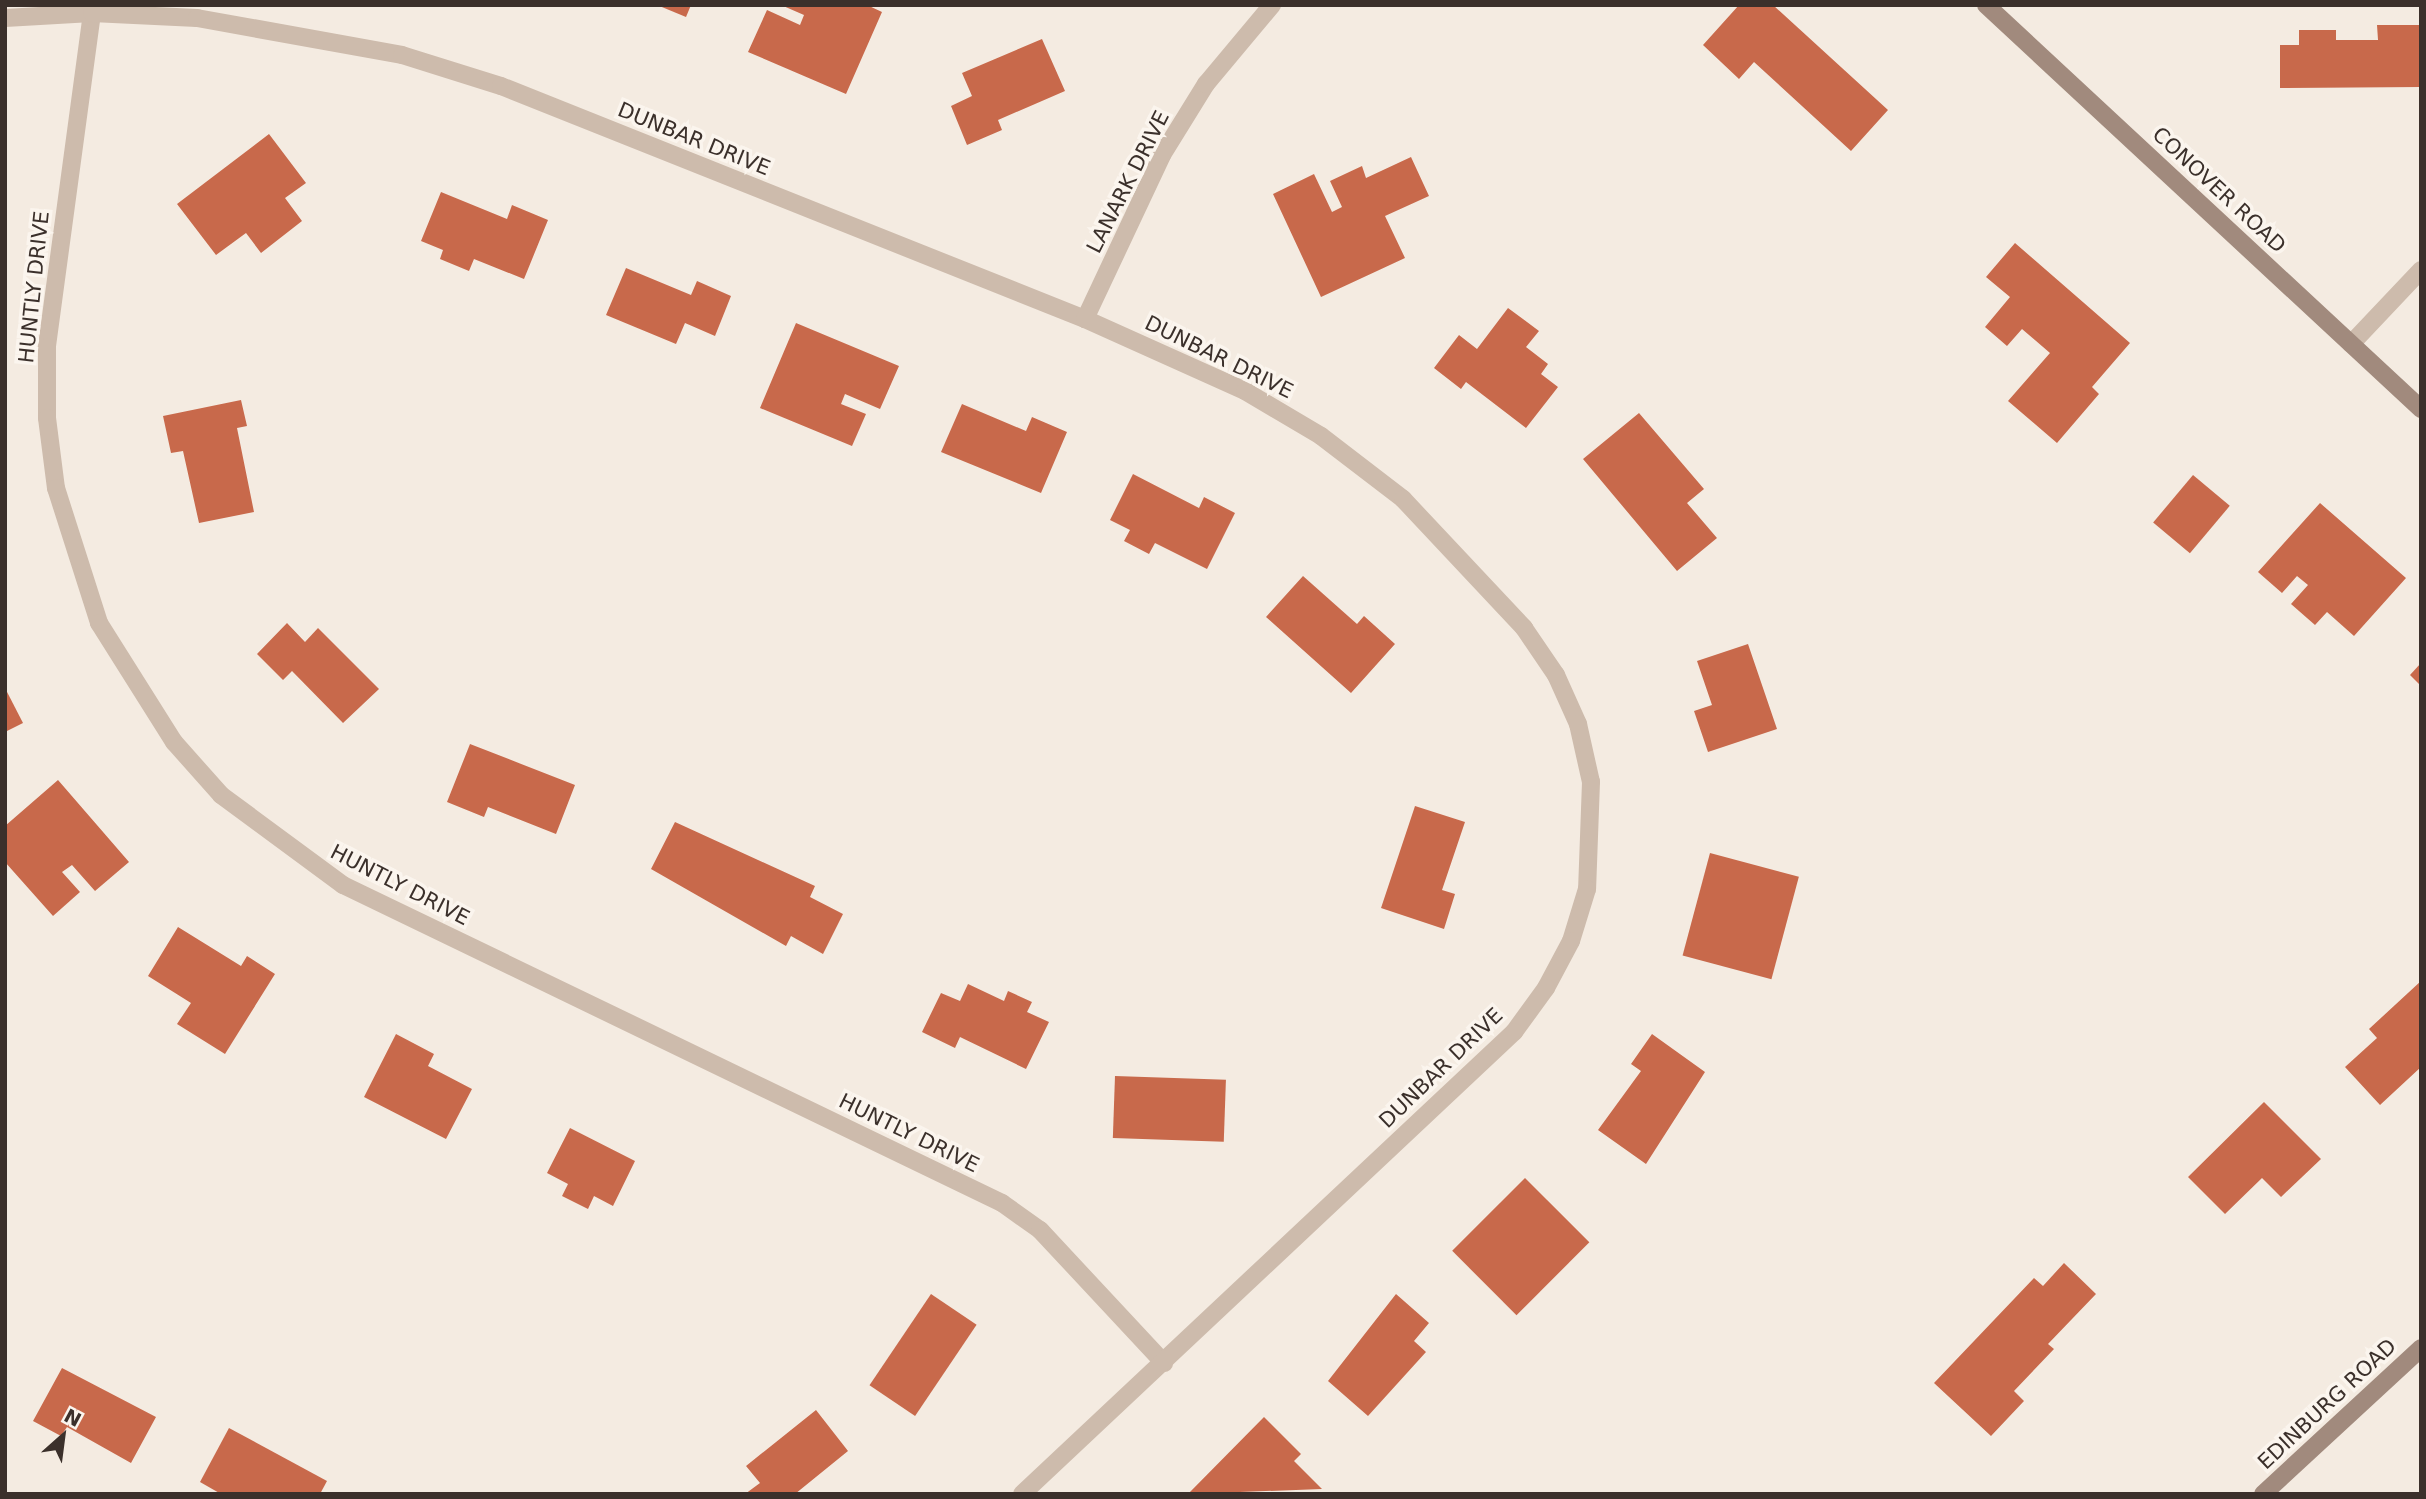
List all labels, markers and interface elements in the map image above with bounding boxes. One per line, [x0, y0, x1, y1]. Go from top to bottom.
street label: DUNBAR DRIVE [614, 97, 774, 181]
street label: LANARK DRIVE [1081, 107, 1175, 257]
street label: CONOVER ROAD [2147, 122, 2291, 258]
street label: HUNTLY DRIVE [13, 210, 55, 364]
street label: DUNBAR DRIVE [1141, 310, 1297, 404]
street label: HUNTLY DRIVE [326, 839, 474, 931]
street label: DUNBAR DRIVE [1374, 1003, 1508, 1133]
street label: HUNTLY DRIVE [835, 1088, 983, 1178]
street label: EDINBURG ROAD [2253, 1333, 2401, 1475]
north arrow [28, 1401, 98, 1471]
text: N [61, 1404, 85, 1431]

